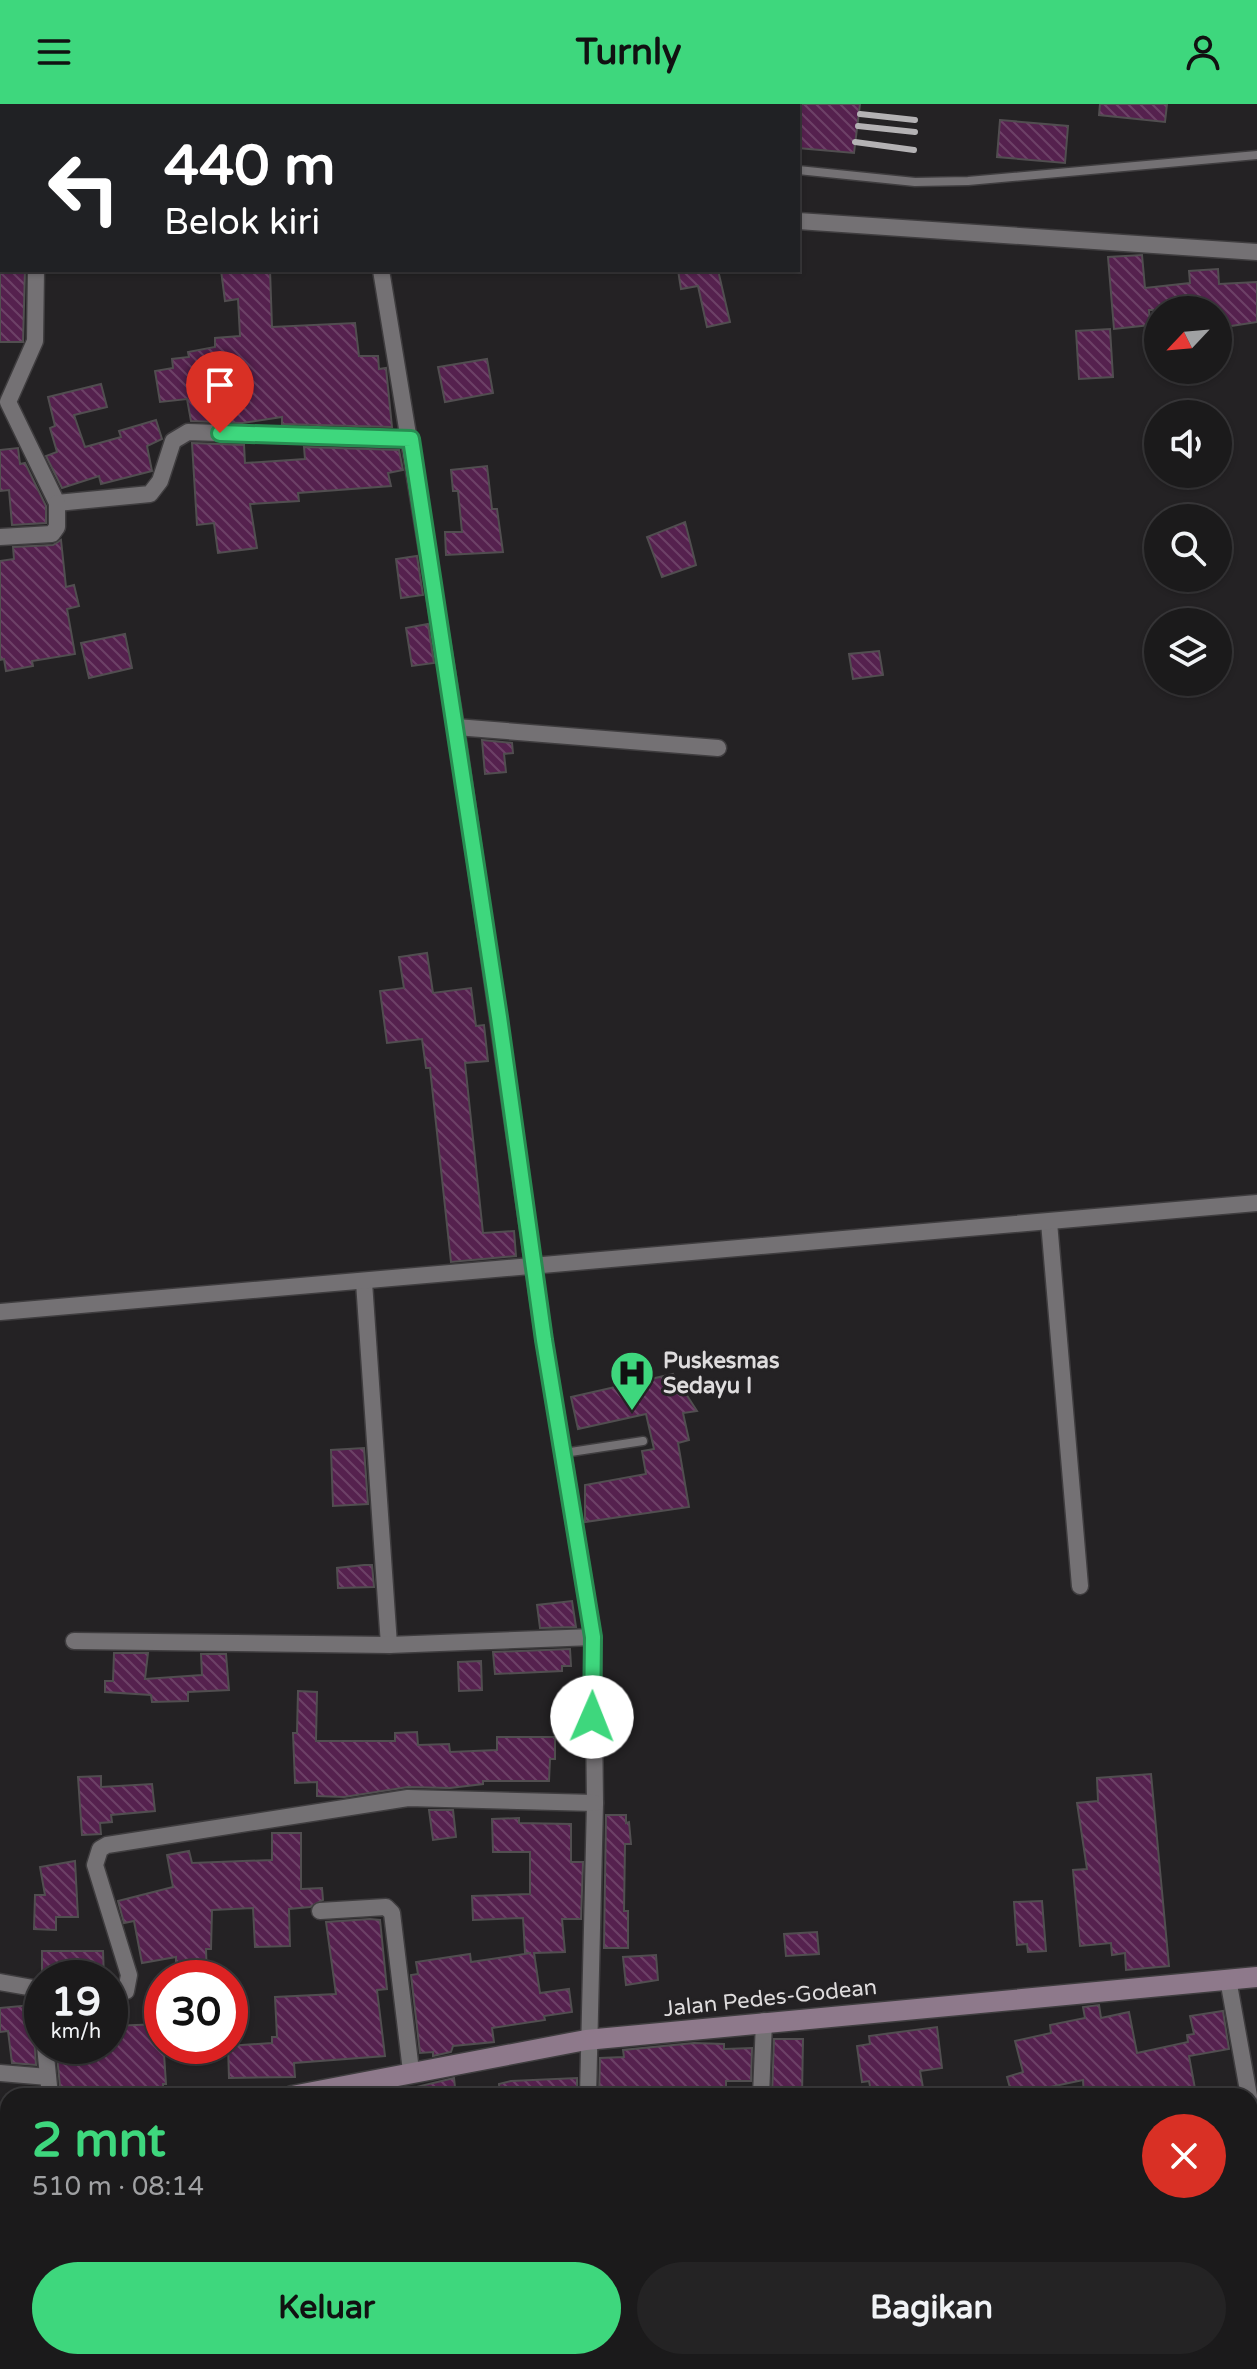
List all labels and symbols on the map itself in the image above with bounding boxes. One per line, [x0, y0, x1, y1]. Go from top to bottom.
north arrow [1144, 296, 1232, 384]
pin [186, 351, 254, 433]
place label: Puskesmas Sedayu I [663, 1348, 780, 1399]
hospital icon: Puskesmas Sedayu I [608, 1349, 656, 1412]
position arrow [550, 1675, 634, 1759]
speed limit sign: 30 [144, 1960, 248, 2064]
street label: Jalan Pedes-Godean [662, 1974, 878, 2022]

